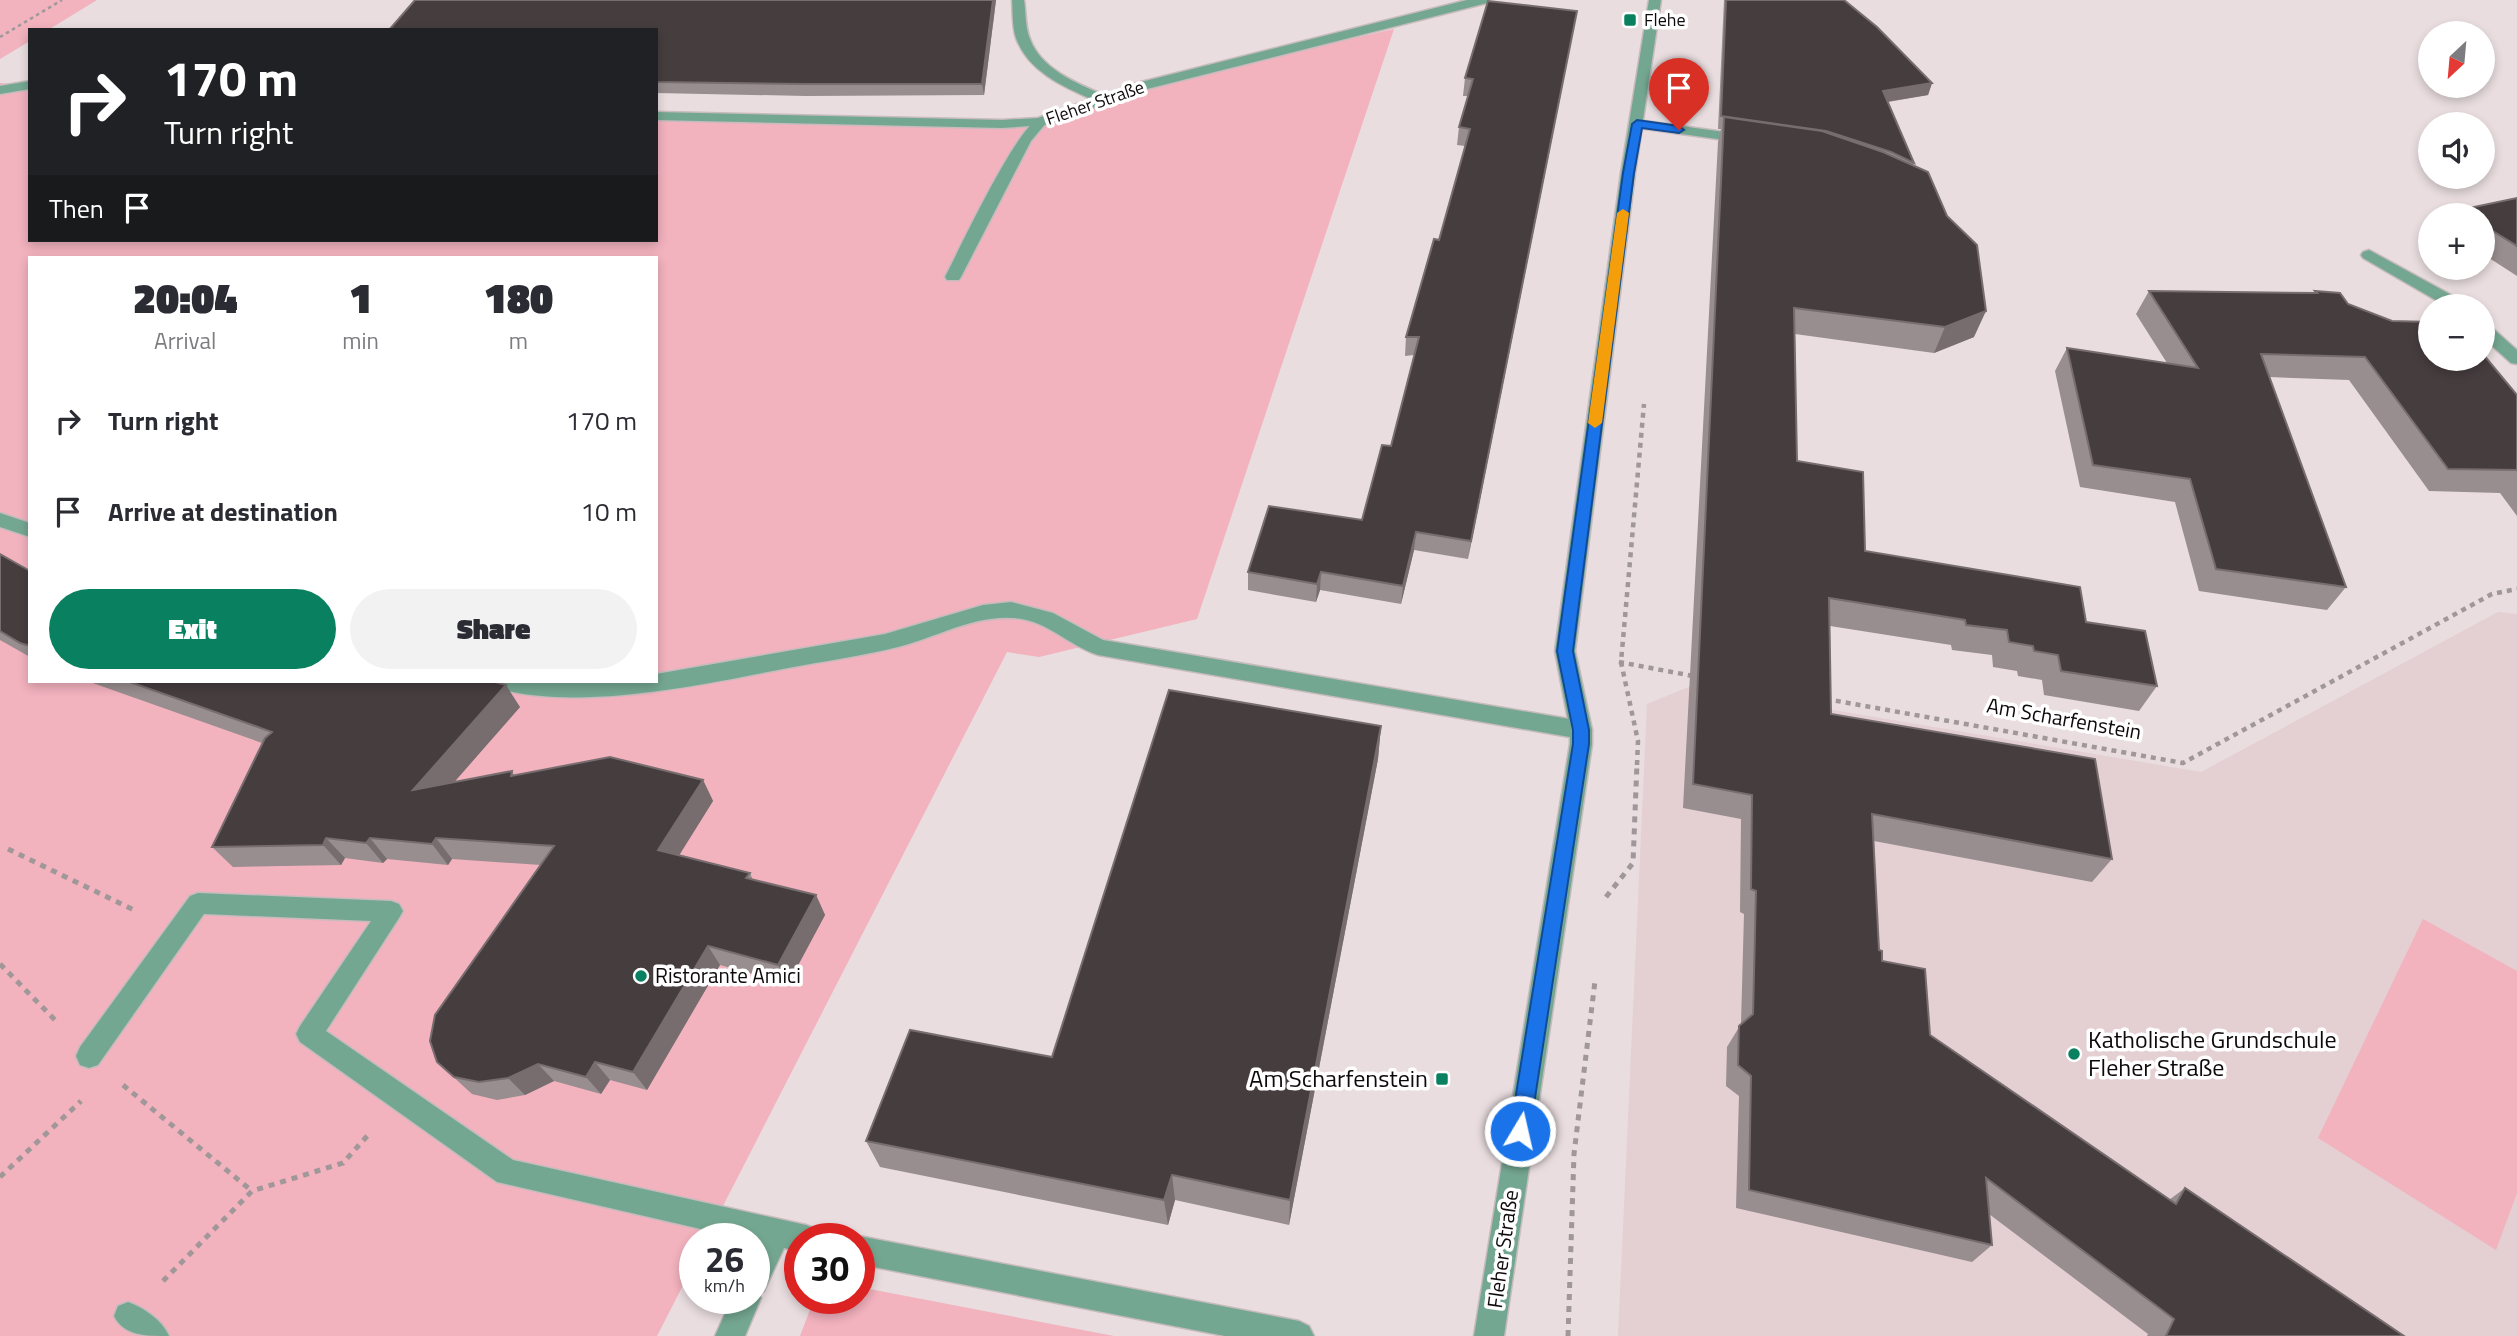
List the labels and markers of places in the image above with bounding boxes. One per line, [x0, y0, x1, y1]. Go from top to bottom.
place label: Flehe [1644, 6, 1685, 33]
marker: Flehe [1622, 12, 1638, 28]
pin [1649, 58, 1709, 130]
place label: Ristorante Amici [655, 959, 801, 991]
marker: Ristorante Amici [633, 968, 649, 984]
place label: Katholische Grundschule Fleher Straße [2088, 1021, 2337, 1085]
marker: Katholische Grundschule Fleher Straße [2066, 1046, 2082, 1062]
place label: Am Scharfenstein [1249, 1060, 1428, 1096]
marker: Am Scharfenstein [1434, 1071, 1450, 1087]

